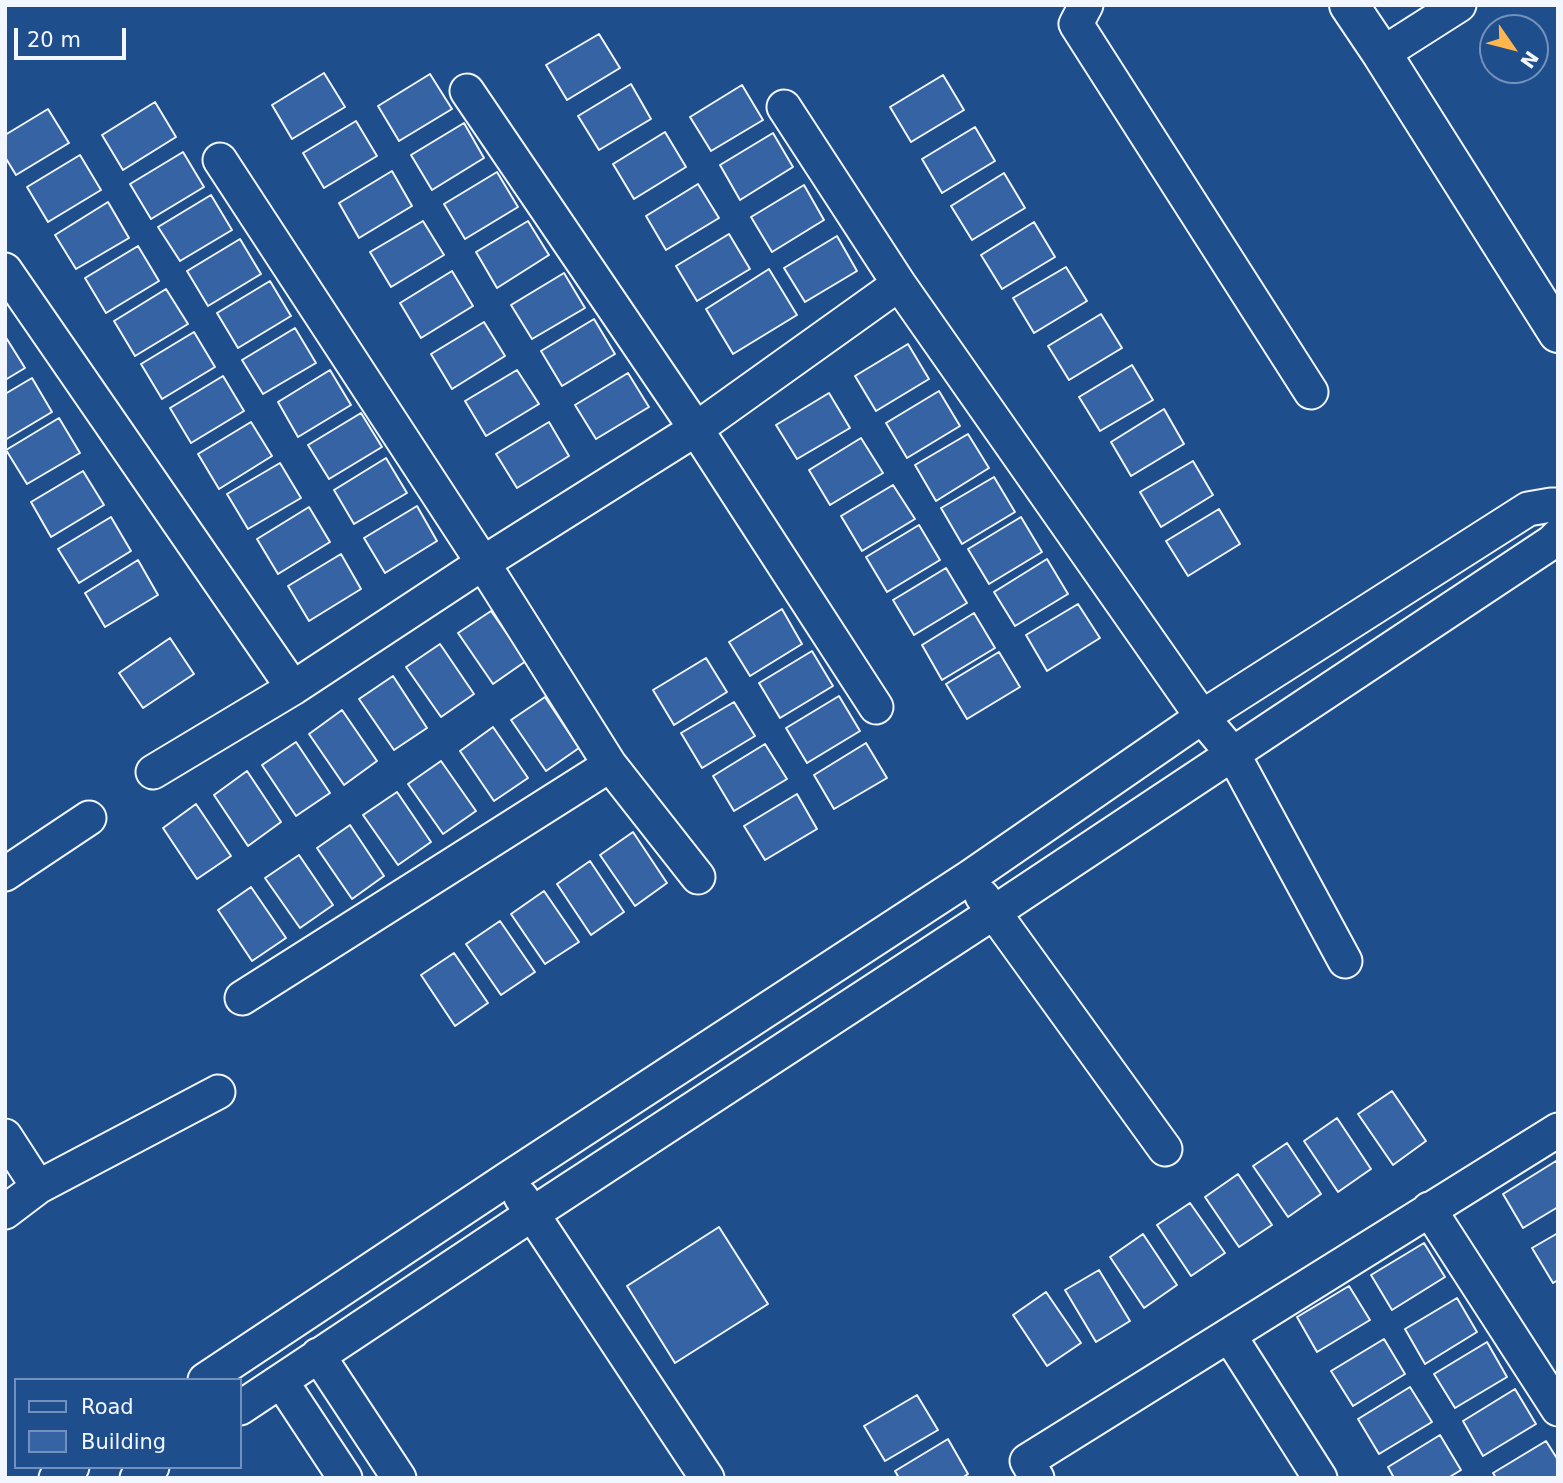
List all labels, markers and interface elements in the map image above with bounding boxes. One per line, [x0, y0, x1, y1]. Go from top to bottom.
scale bar [18, 14, 130, 58]
north arrow [1479, 14, 1549, 84]
text: 20 m [27, 28, 81, 52]
text: N [1516, 47, 1543, 73]
legend [14, 1378, 242, 1469]
text: Road [81, 1395, 134, 1419]
text: Building [81, 1430, 166, 1454]

